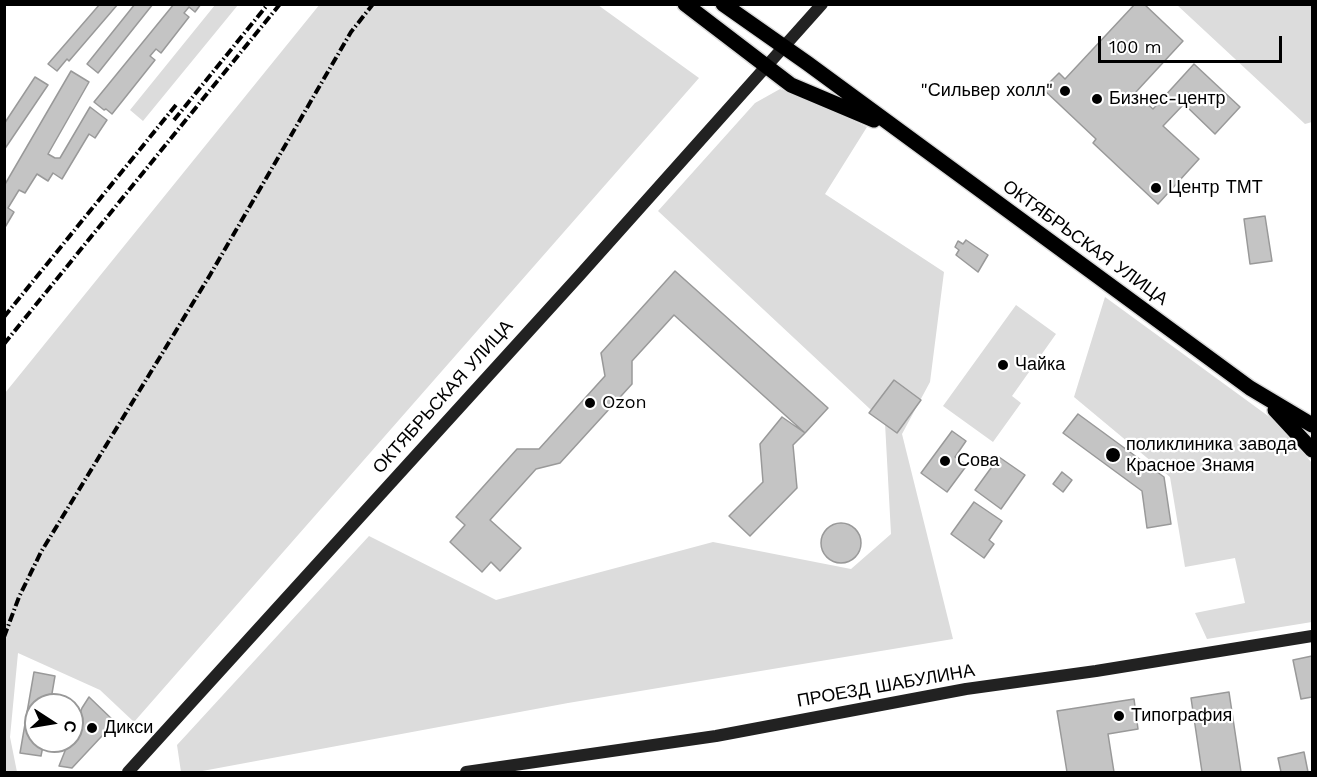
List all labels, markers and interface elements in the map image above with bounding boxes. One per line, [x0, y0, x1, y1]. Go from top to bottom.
scale bar [1101, 24, 1286, 62]
text: 100 m [1109, 36, 1162, 57]
place label: "Сильвер холл" [921, 80, 1053, 102]
marker: "Сильвер холл" [1058, 84, 1072, 98]
place label: Бизнес-центр [1109, 88, 1226, 110]
marker: Бизнес-центр [1090, 92, 1104, 106]
street label: ОКТЯБРЬСКАЯ УЛИЦА [998, 176, 1172, 310]
place label: Центр ТМТ [1168, 177, 1263, 199]
marker: Центр ТМТ [1149, 181, 1163, 195]
street label: ОКТЯБРЬСКАЯ УЛИЦА [368, 316, 518, 478]
place label: Чайка [1015, 354, 1065, 376]
marker: Чайка [996, 358, 1010, 372]
place label: Ozon [602, 392, 647, 414]
marker: Ozon [583, 396, 597, 410]
place label: поликлиника завода Красное Знамя [1126, 434, 1297, 476]
marker: поликлиника завода Красное Знамя [1104, 446, 1122, 464]
place label: Сова [957, 450, 999, 472]
marker: Сова [938, 454, 952, 468]
street label: ПРОЕЗД ШАБУЛИНА [796, 660, 976, 712]
north arrow [24, 693, 84, 753]
place label: Типография [1131, 705, 1232, 727]
marker: Типография [1112, 709, 1126, 723]
place label: Дикси [104, 717, 153, 739]
text: С [60, 719, 81, 734]
marker: Дикси [85, 721, 99, 735]

